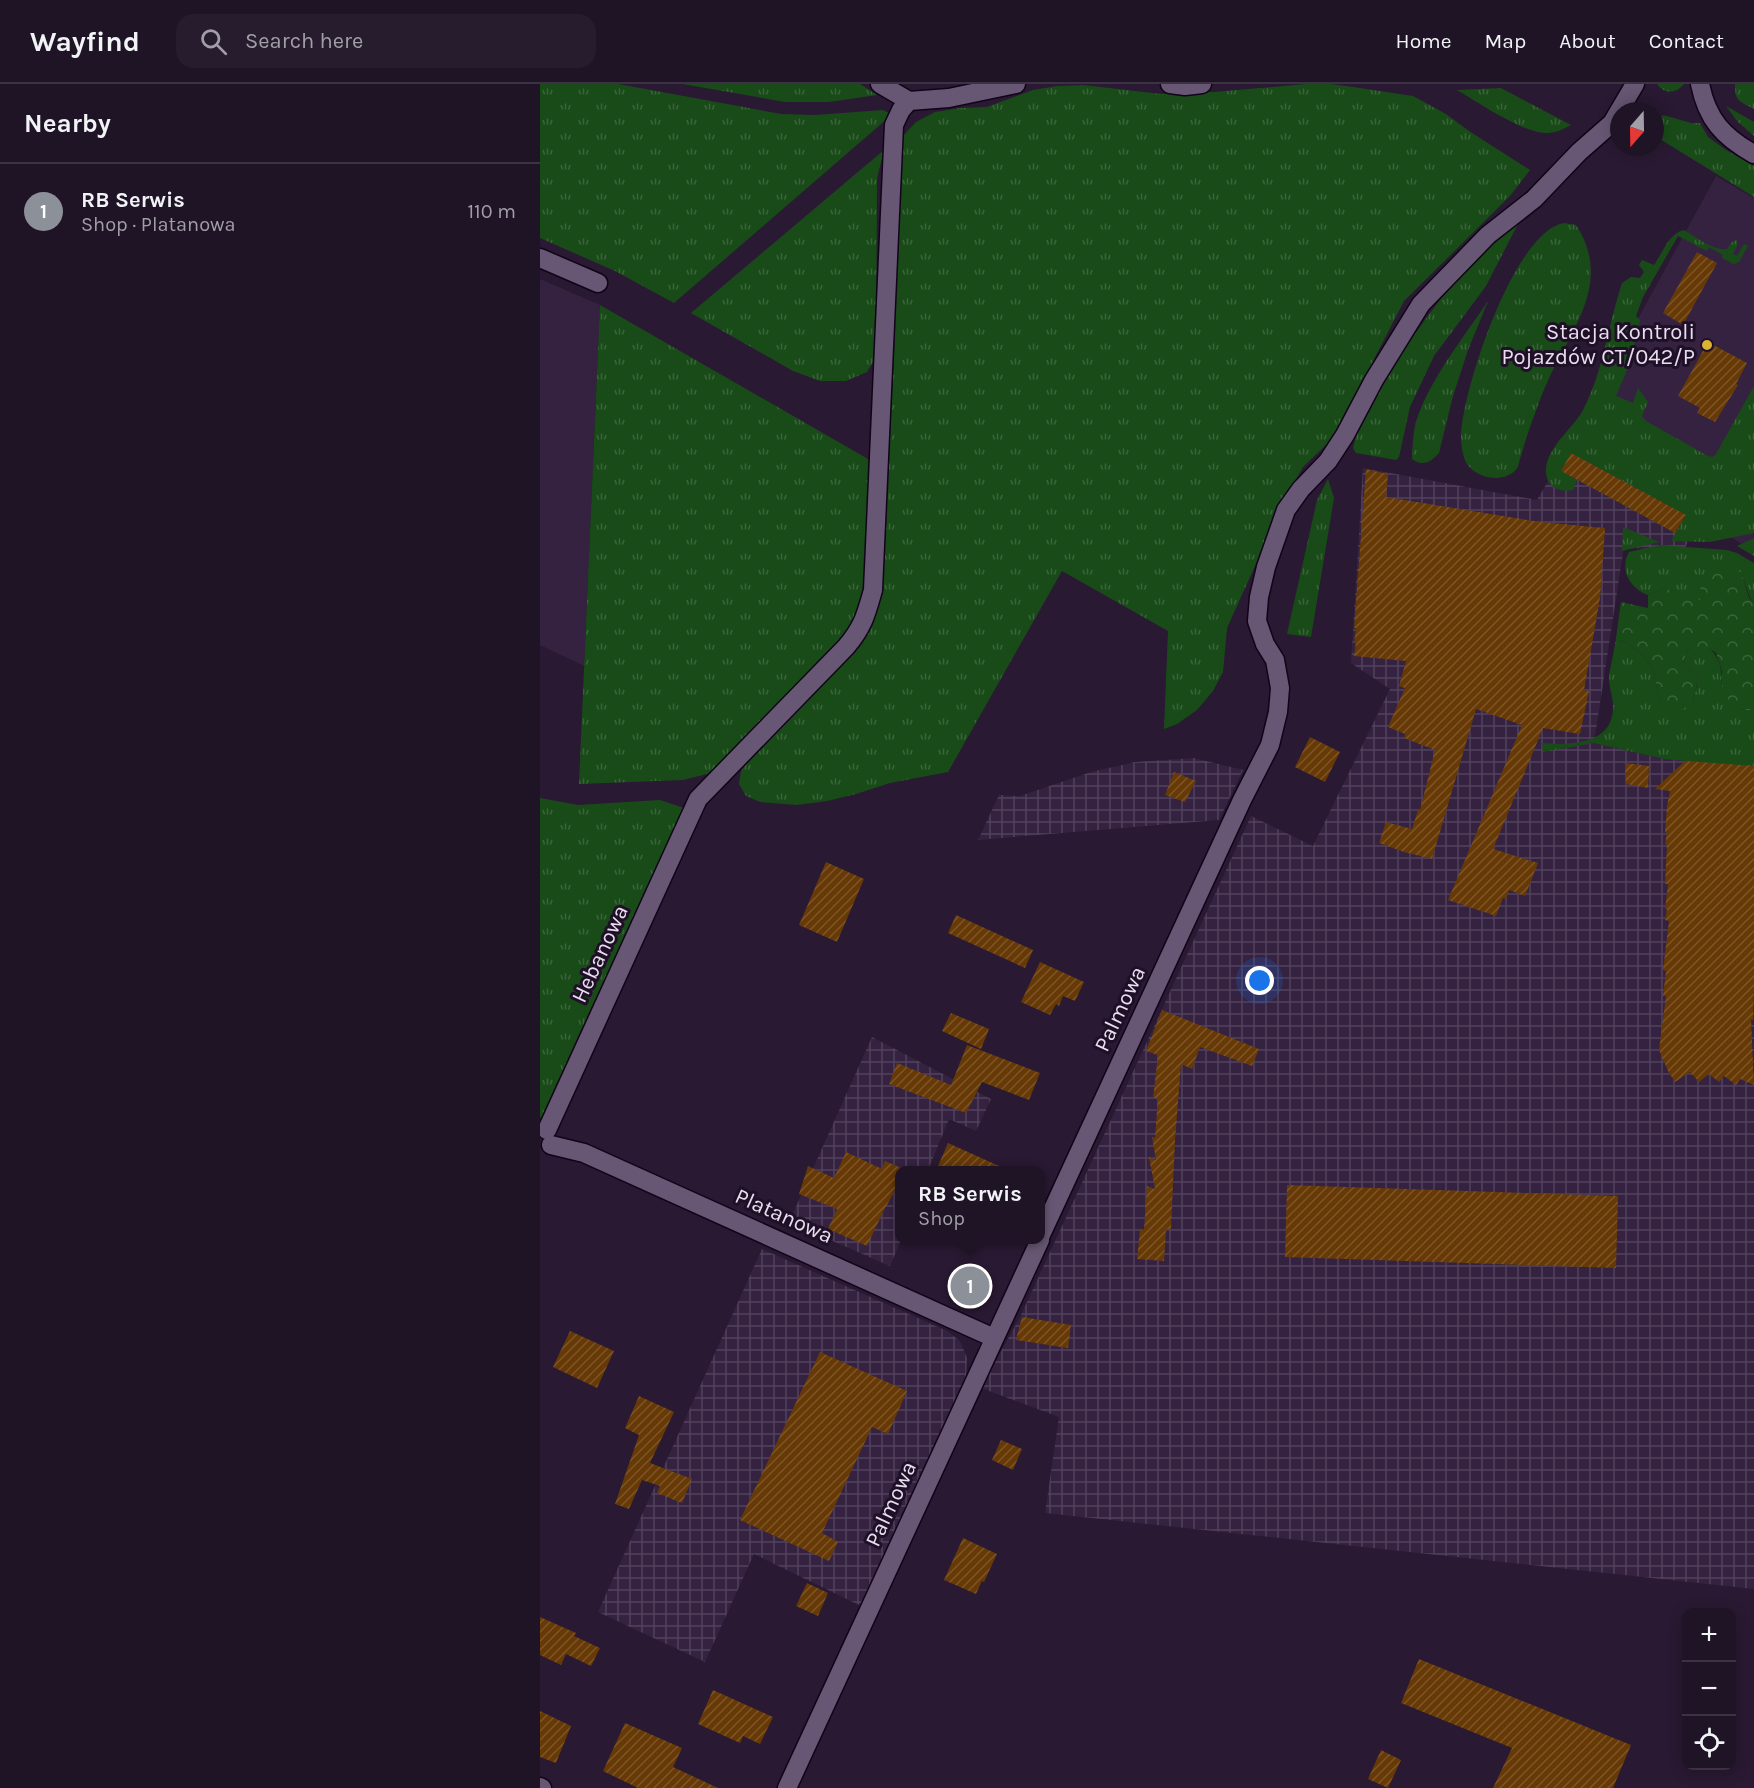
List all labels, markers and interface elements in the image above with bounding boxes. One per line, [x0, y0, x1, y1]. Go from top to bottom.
search box [176, 14, 596, 68]
text: Wayfind [30, 25, 140, 58]
icon: search [197, 25, 230, 58]
text: Search here [245, 28, 363, 54]
text: Home [1396, 29, 1452, 53]
text: Map [1485, 29, 1526, 53]
text: About [1559, 29, 1616, 53]
text: Contact [1649, 29, 1724, 53]
north arrow [1610, 102, 1664, 156]
text: Nearby [24, 108, 111, 139]
text: RB Serwis [81, 187, 185, 213]
text: 1 [40, 200, 47, 223]
text: 110 m [467, 200, 516, 223]
text: Shop · Platanowa [81, 213, 236, 236]
place label: Stacja Kontroli Pojazdów CT/042/P [1501, 319, 1695, 370]
marker: Stacja Kontroli Pojazdów CT/042/P [1700, 338, 1714, 352]
street label: Hebanowa [566, 901, 634, 1007]
street label: Palmowa [1089, 962, 1151, 1056]
your location [1245, 966, 1274, 995]
popup [895, 1166, 1045, 1244]
text: RB Serwis [918, 1181, 1022, 1207]
street label: Platanowa [731, 1183, 837, 1249]
text: Shop [918, 1207, 965, 1230]
pin: 1 [950, 1264, 990, 1308]
street label: Palmowa [860, 1457, 922, 1551]
map controls [1682, 1608, 1736, 1770]
button: + [1682, 1608, 1736, 1662]
button: − [1682, 1662, 1736, 1716]
button: locate [1682, 1716, 1736, 1770]

